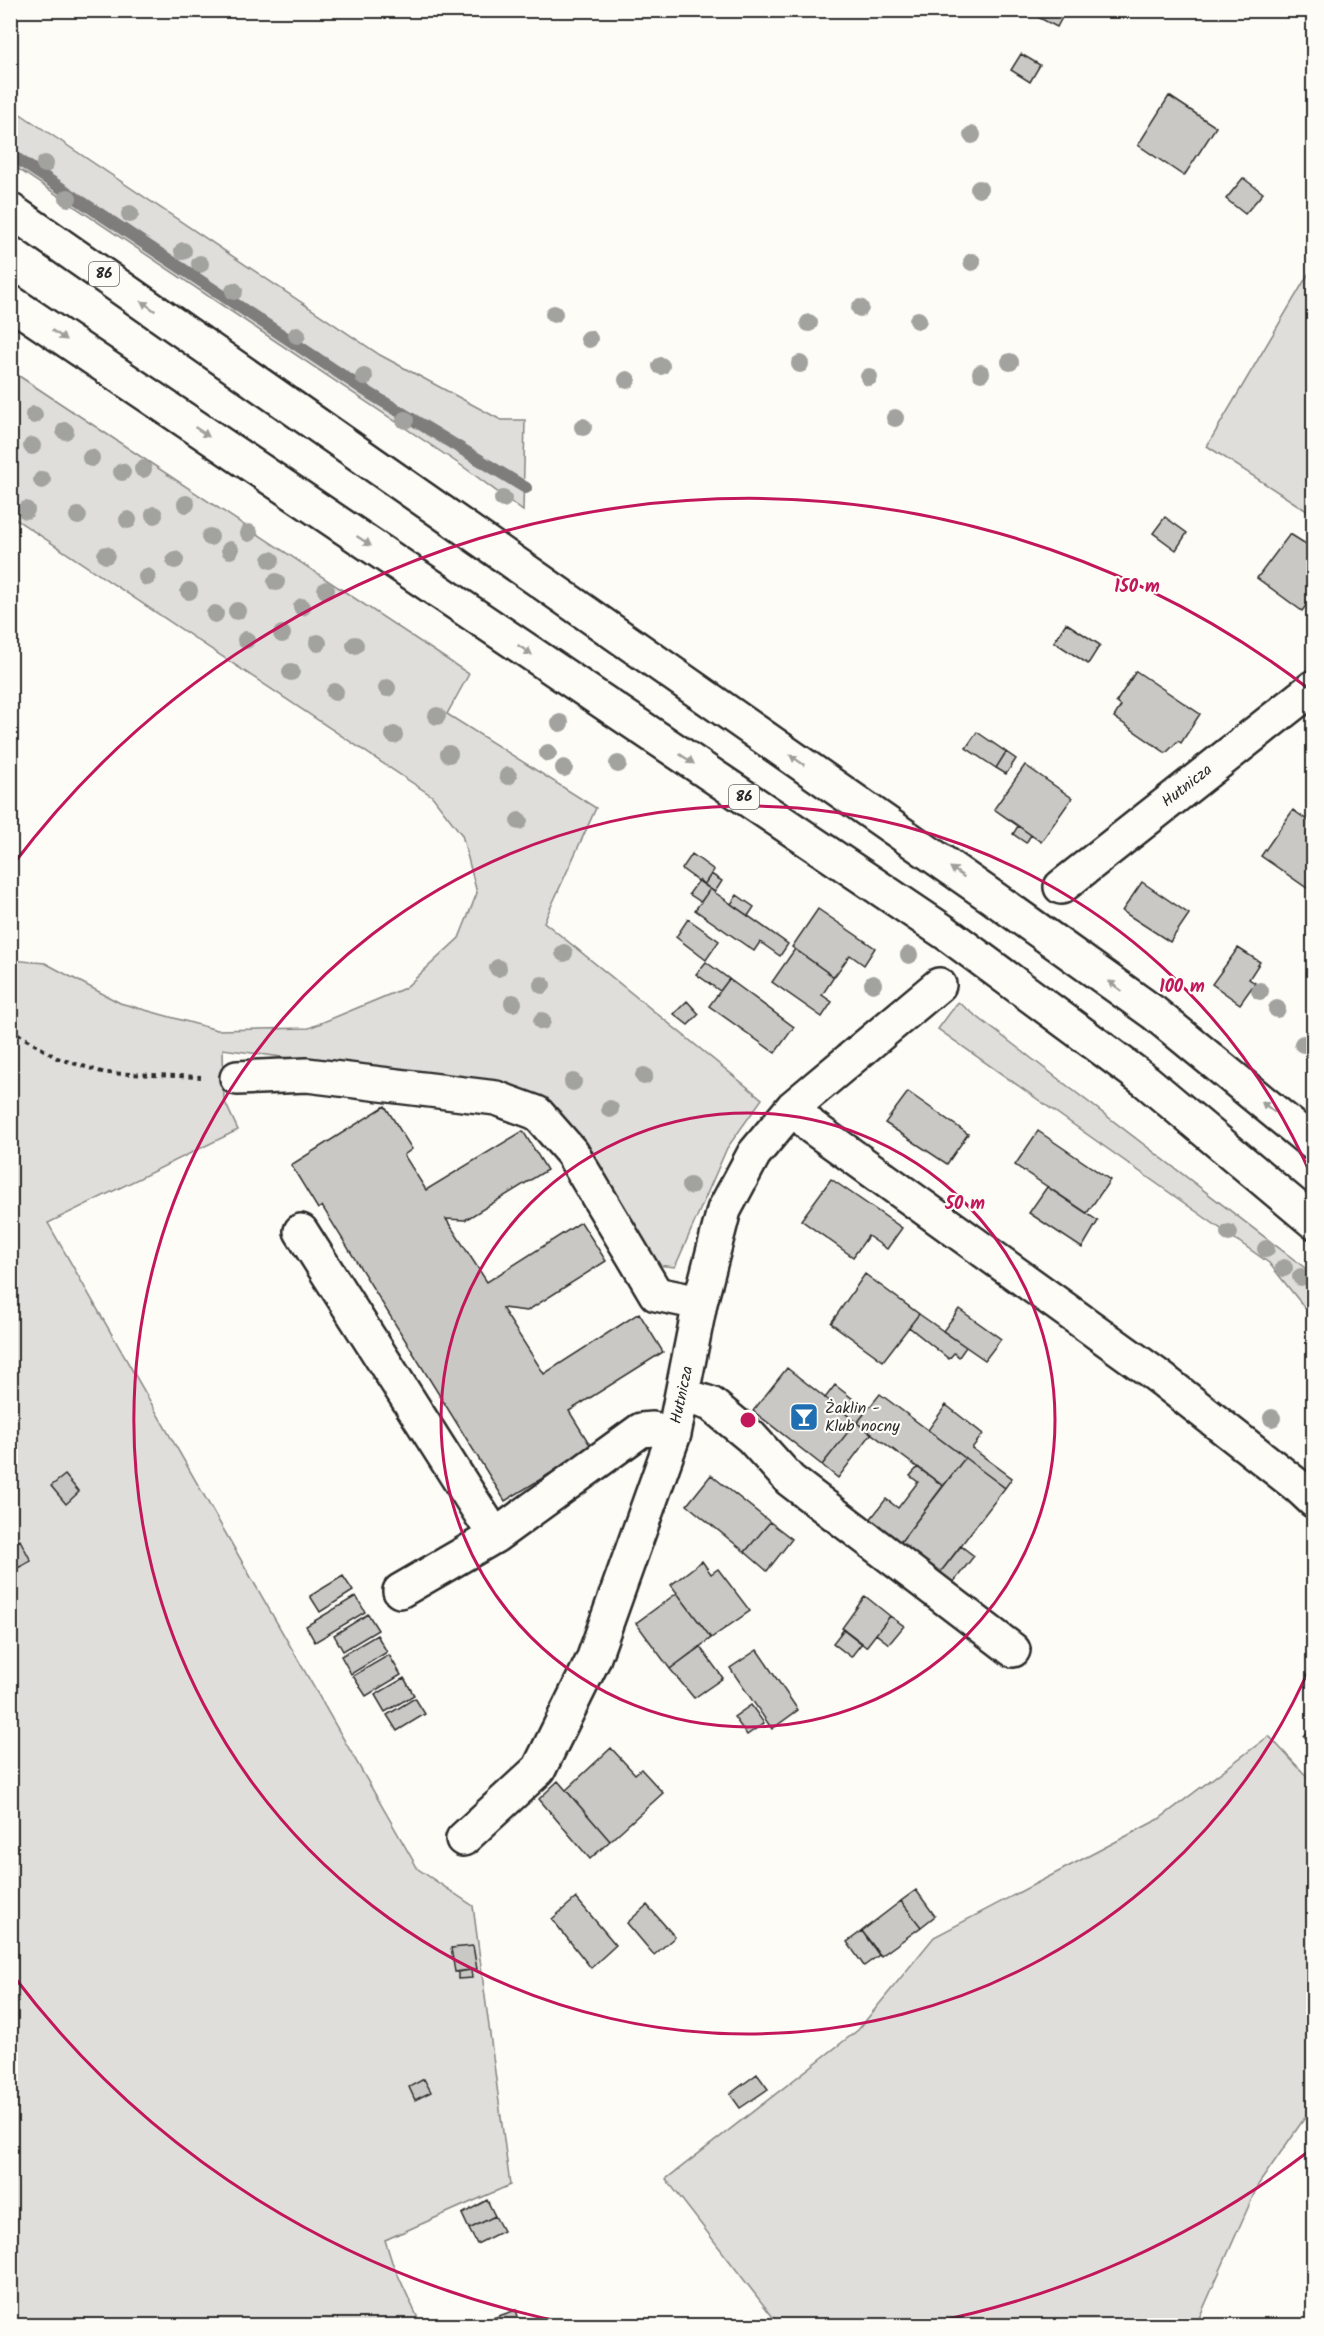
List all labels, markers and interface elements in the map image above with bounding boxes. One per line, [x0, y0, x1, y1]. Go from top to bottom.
road number: 86 [89, 262, 119, 286]
one-way arrow [141, 300, 157, 312]
one-way arrow [51, 329, 67, 340]
one-way arrow [194, 426, 210, 437]
one-way arrow [355, 535, 372, 546]
text: 150 m [1114, 573, 1160, 602]
one-way arrow [517, 644, 533, 656]
one-way arrow [679, 753, 695, 764]
one-way arrow [790, 754, 806, 766]
street label: Hutnicza [1156, 758, 1218, 814]
road number: 86 [729, 785, 759, 809]
one-way arrow [949, 867, 965, 878]
text: 100 m [1159, 973, 1205, 1002]
one-way arrow [1108, 980, 1124, 992]
one-way arrow [1261, 1101, 1276, 1114]
text: 50 m [944, 1190, 985, 1219]
street label: Hutnicza [664, 1364, 700, 1426]
place label: Żaklin - Klub nocny [825, 1396, 900, 1439]
bar icon: Żaklin - Klub nocny [788, 1401, 820, 1433]
centre of rings [738, 1410, 758, 1430]

